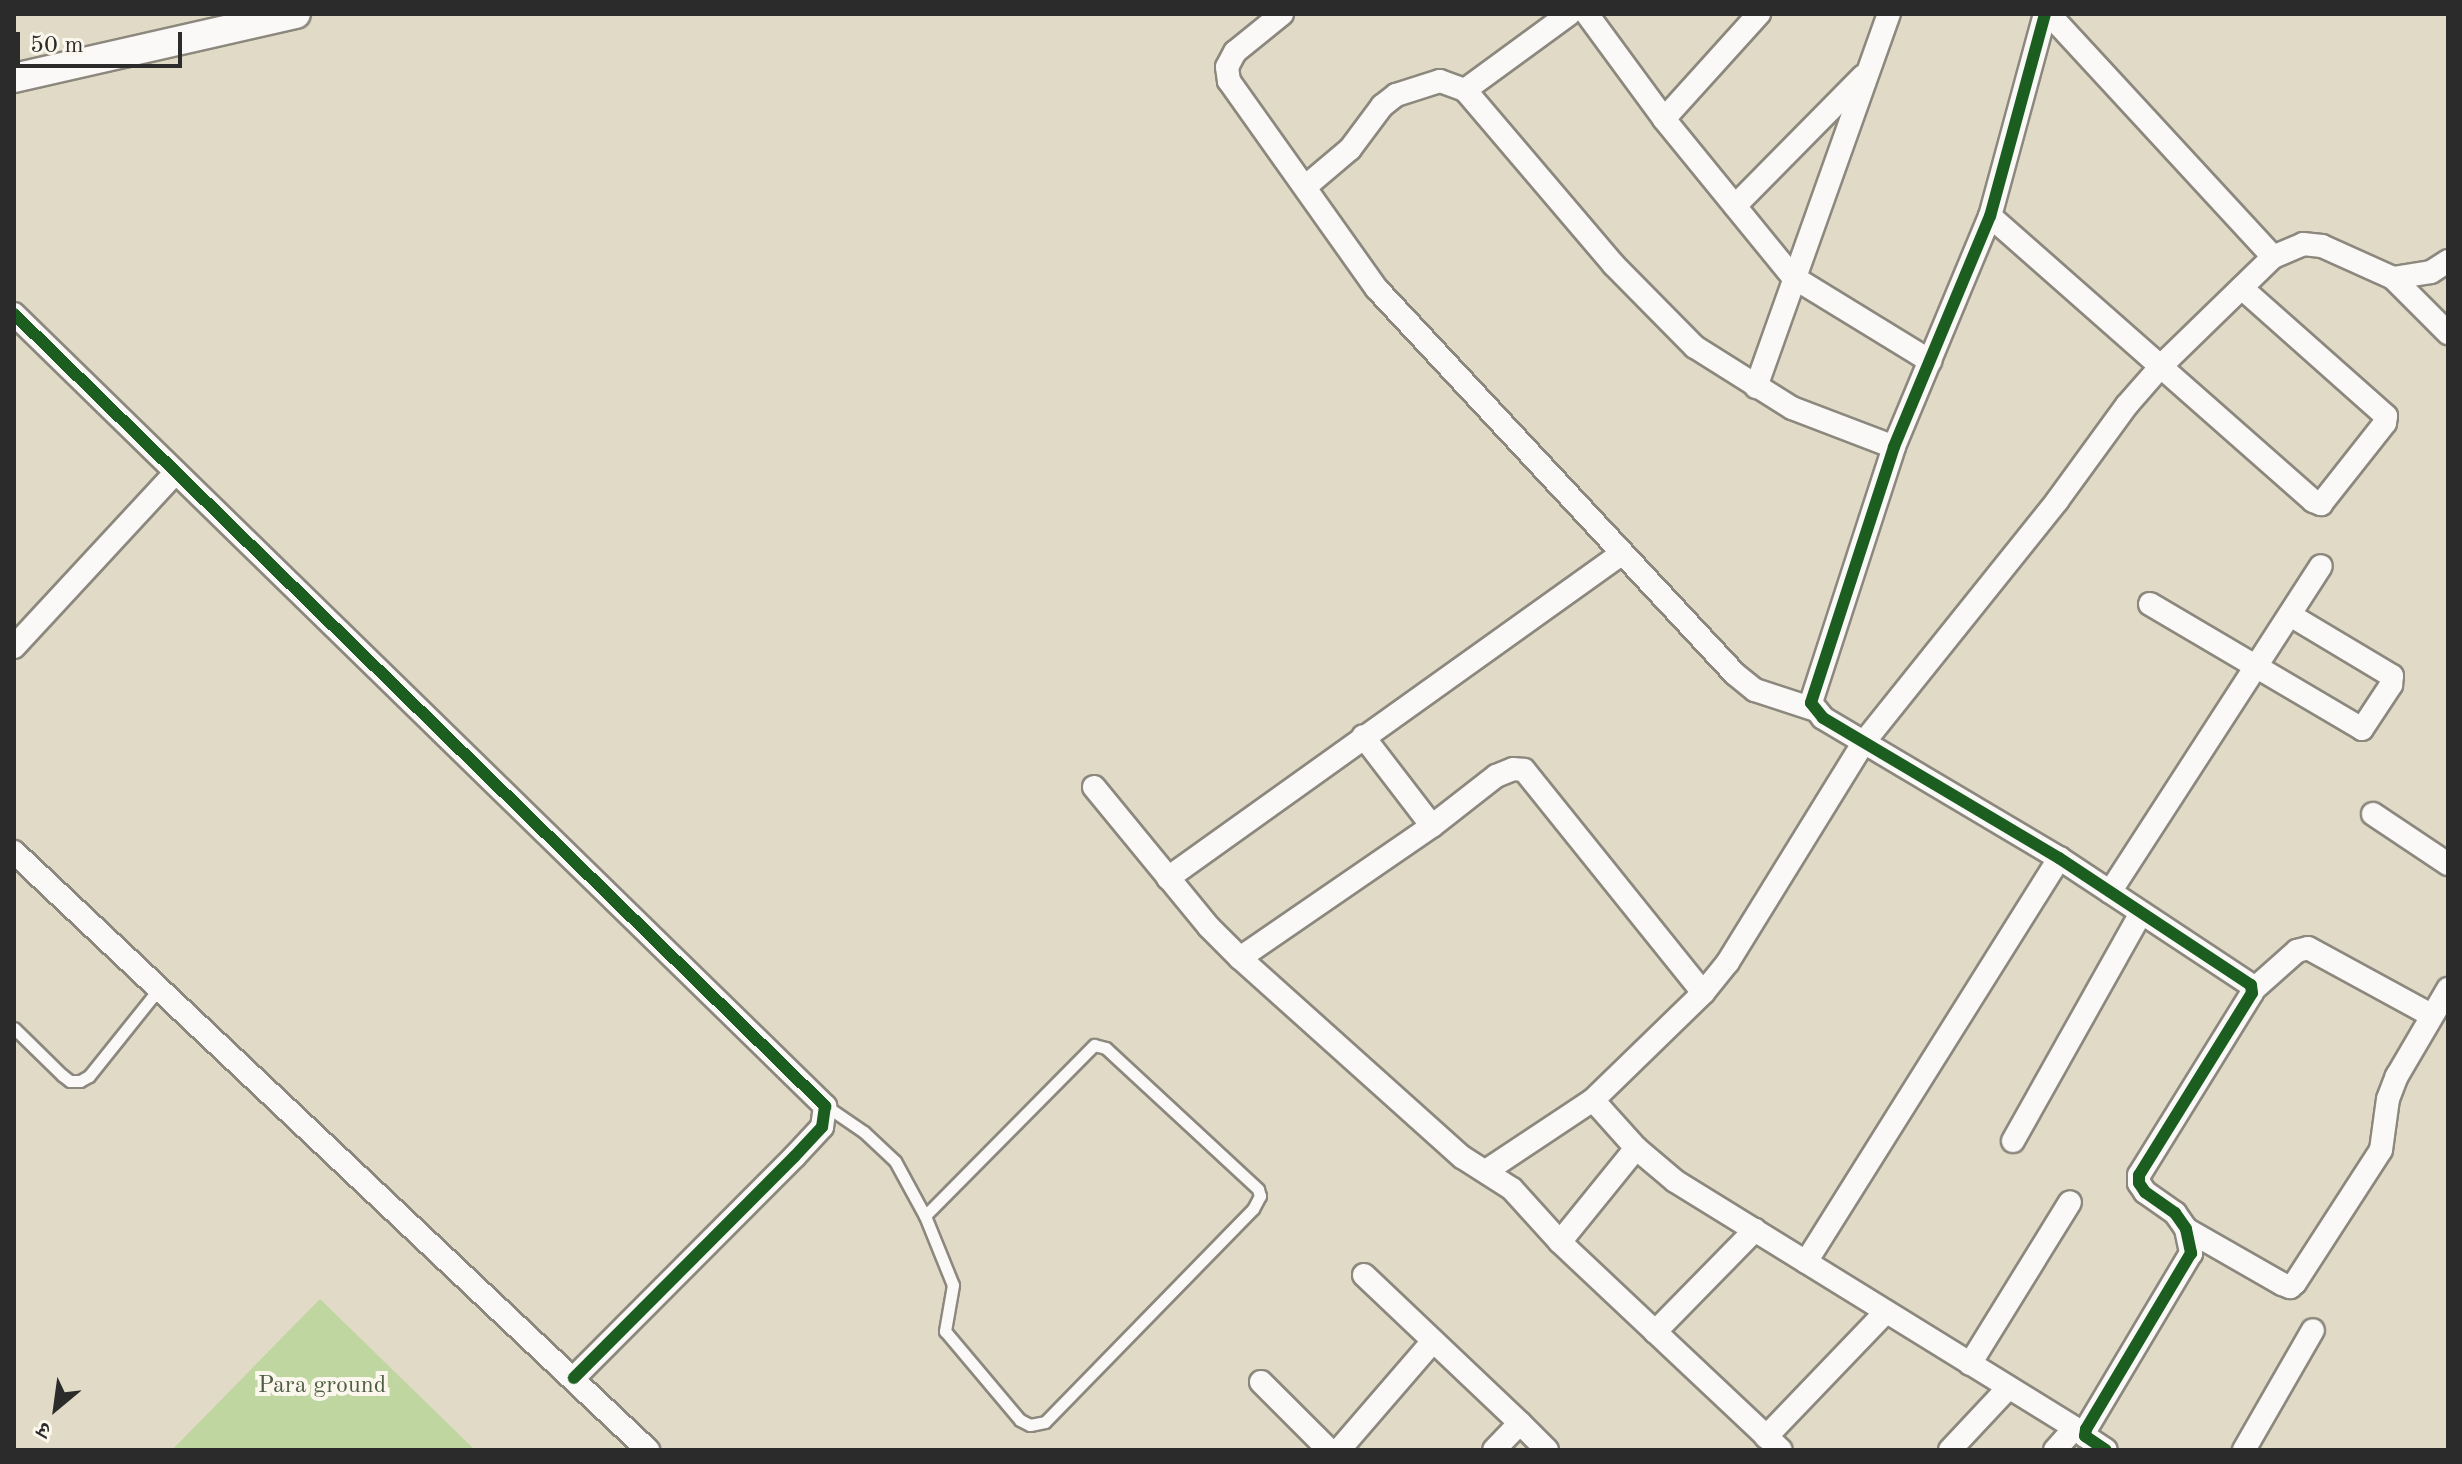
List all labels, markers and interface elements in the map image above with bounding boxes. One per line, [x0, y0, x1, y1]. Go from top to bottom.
scale bar [20, 16, 186, 66]
text: 50 m [30, 34, 84, 58]
north arrow [16, 1368, 96, 1448]
park label: Para ground [258, 1373, 386, 1401]
text: उ [34, 1417, 55, 1441]

